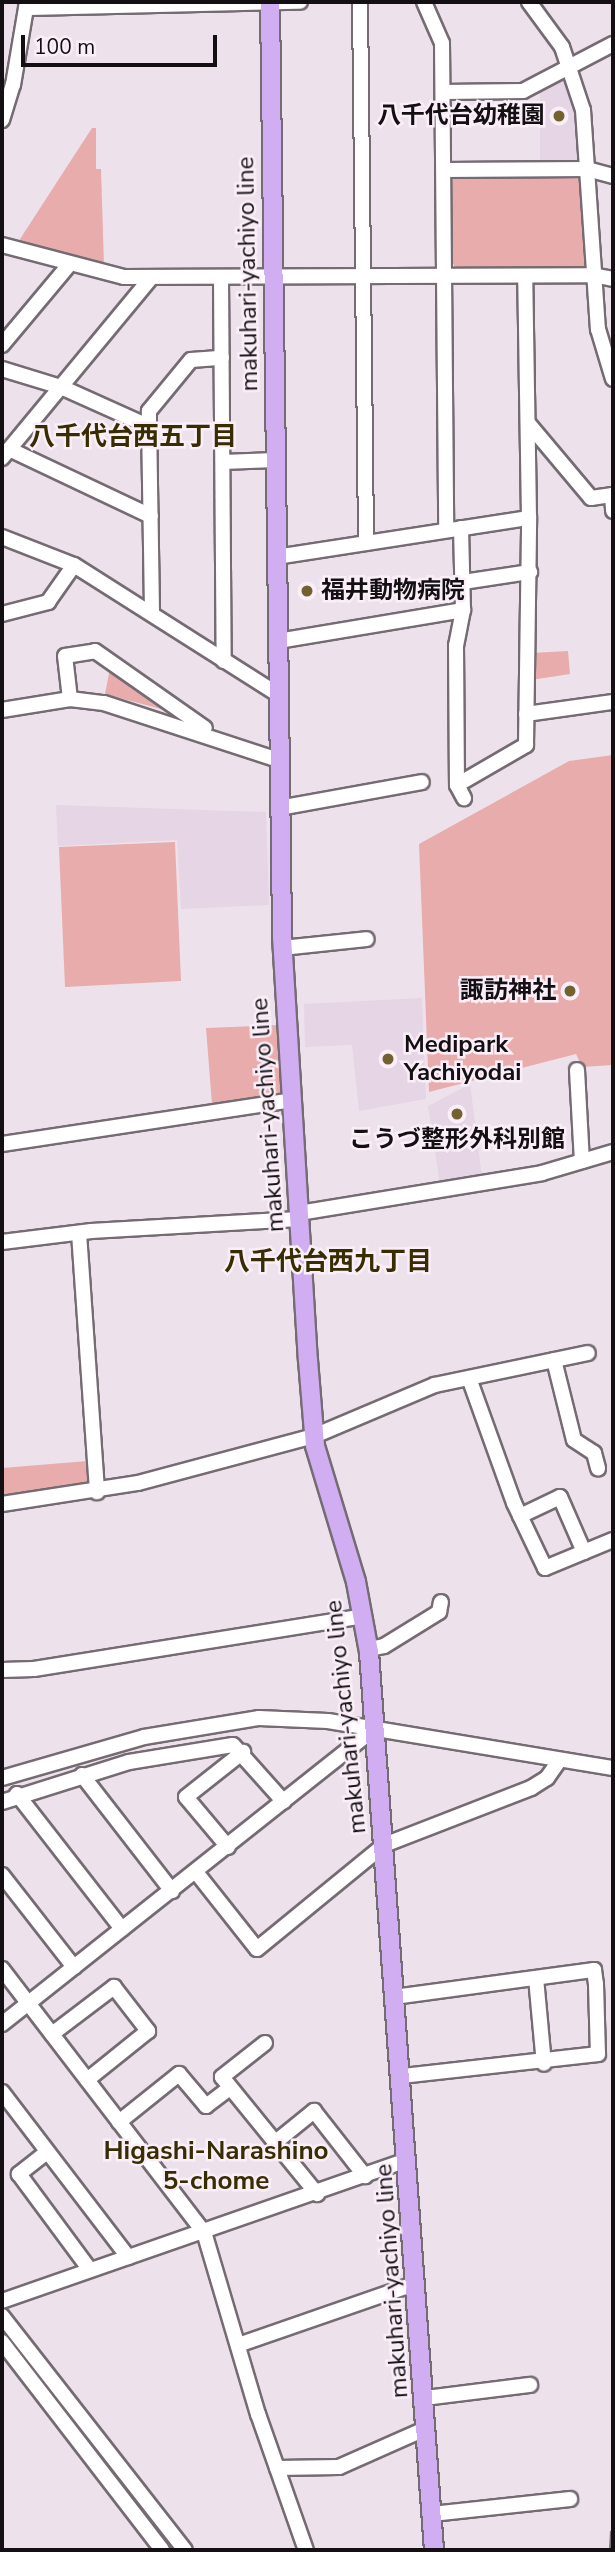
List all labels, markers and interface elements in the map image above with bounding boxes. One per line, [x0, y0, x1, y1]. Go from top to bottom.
scale bar [24, 21, 220, 65]
text: 100 m [34, 33, 95, 61]
place label: 八千代台幼稚園 [377, 102, 545, 130]
marker: 八千代台幼稚園 [551, 108, 567, 124]
street label: makuhari-yachiyo line [232, 156, 264, 392]
district label: 八千代台西五丁目 [29, 421, 237, 453]
place label: 福井動物病院 [321, 577, 465, 605]
marker: 福井動物病院 [299, 583, 315, 599]
place label: 諏訪神社 [460, 977, 556, 1005]
marker: 諏訪神社 [562, 983, 578, 999]
street label: makuhari-yachiyo line [245, 997, 291, 1233]
place label: Medipark Yachiyodai [404, 1031, 521, 1087]
marker: Medipark Yachiyodai [378, 1049, 398, 1069]
marker: こうづ整形外科別館 [449, 1106, 465, 1122]
place label: こうづ整形外科別館 [349, 1126, 565, 1154]
district label: 八千代台西九丁目 [224, 1246, 432, 1278]
street label: makuhari-yachiyo line [319, 1599, 373, 1835]
district label: Higashi-Narashino 5-chome [103, 2135, 329, 2196]
street label: makuhari-yachiyo line [369, 2163, 415, 2399]

